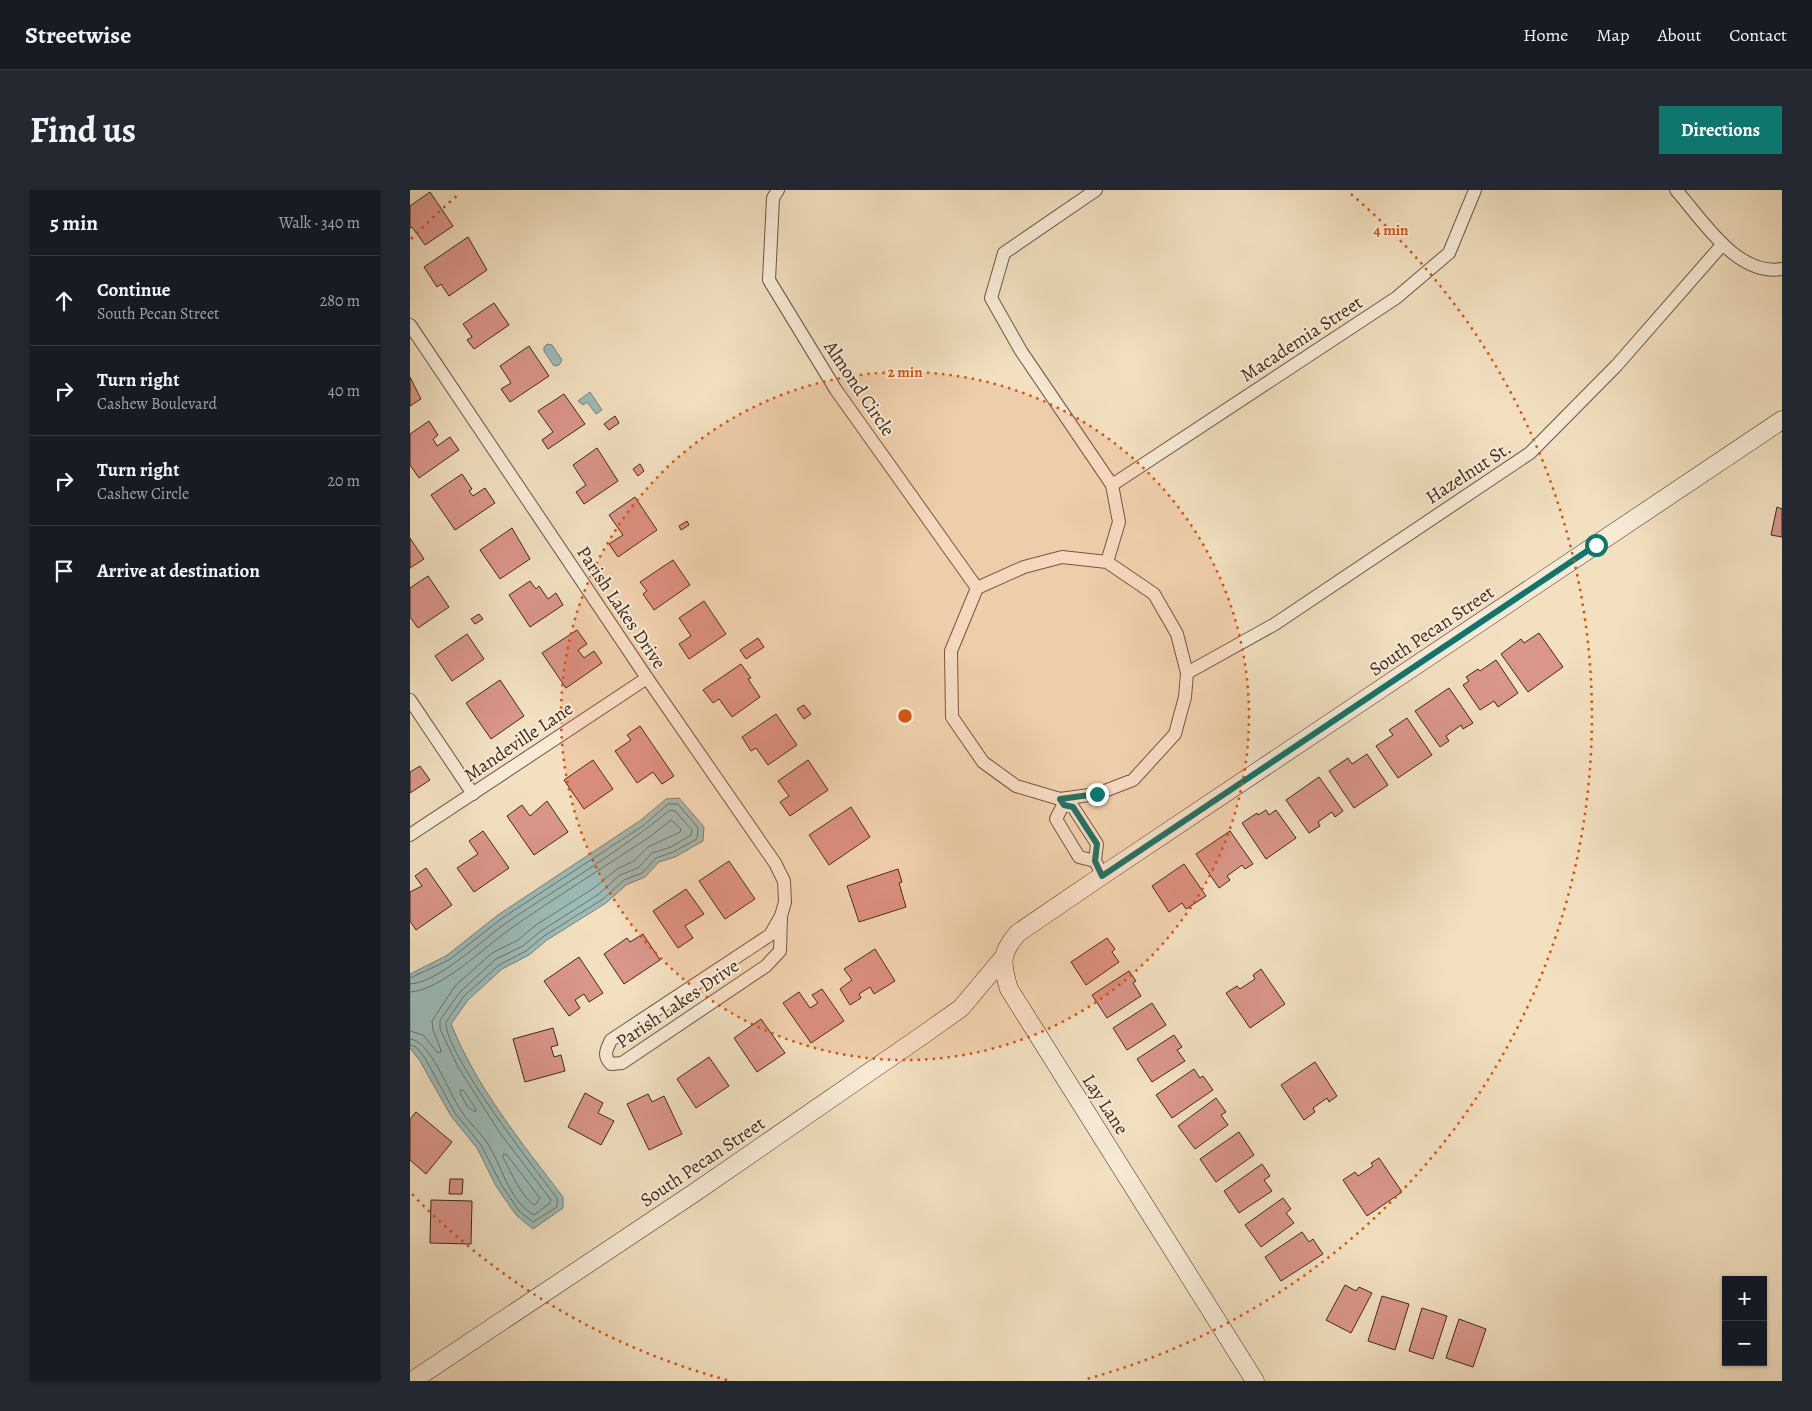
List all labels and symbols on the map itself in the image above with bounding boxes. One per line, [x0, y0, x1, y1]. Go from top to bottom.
text: 4 min [1373, 220, 1409, 240]
street label: Macademia Street [1235, 290, 1368, 388]
street label: Almond Circle [817, 335, 901, 441]
text: 2 min [887, 362, 923, 382]
street label: Hazelnut St. [1421, 435, 1517, 510]
route start [1585, 534, 1608, 557]
street label: Parish Lakes Drive [570, 541, 672, 674]
street label: South Pecan Street [1364, 579, 1499, 682]
street label: Mandeville Lane [459, 696, 578, 788]
centre of rings [896, 707, 914, 725]
route end [1086, 783, 1109, 806]
street label: Parish Lakes Drive [611, 953, 744, 1055]
street label: Lay Lane [1076, 1069, 1135, 1140]
street label: South Pecan Street [635, 1110, 770, 1213]

